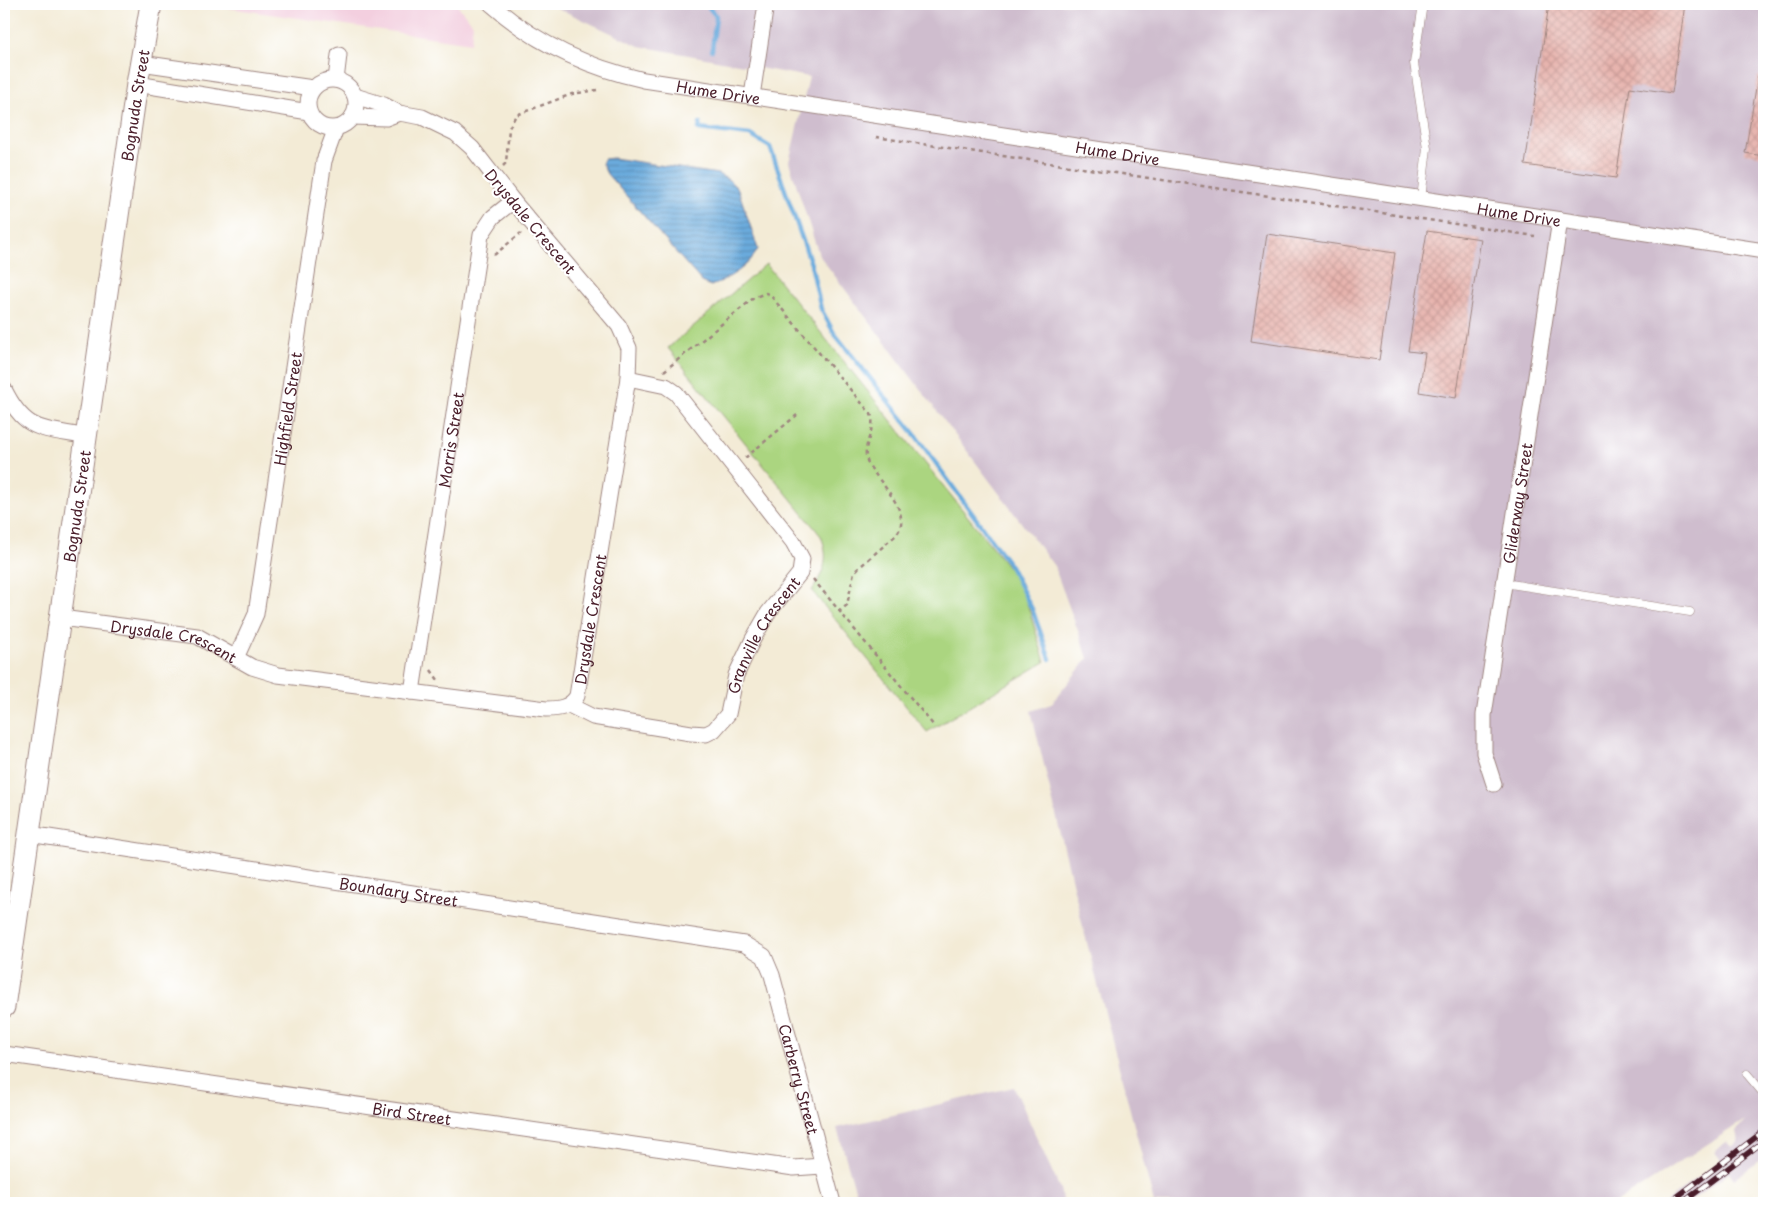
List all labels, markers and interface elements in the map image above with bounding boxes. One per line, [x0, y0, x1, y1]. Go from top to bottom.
street label: Bognuda Street [114, 48, 154, 163]
street label: Hume Drive [675, 74, 762, 109]
street label: Hume Drive [1074, 135, 1161, 170]
street label: Drysdale Crescent [480, 163, 582, 279]
street label: Hume Drive [1476, 196, 1563, 231]
street label: Highfield Street [267, 350, 307, 467]
street label: Morris Street [432, 391, 469, 489]
street label: Gliderway Street [1496, 441, 1537, 565]
street label: Bognuda Street [57, 449, 96, 564]
street label: Drysdale Crescent [568, 552, 611, 686]
street label: Granville Crescent [721, 571, 805, 696]
street label: Drysdale Crescent [109, 613, 242, 668]
street label: Boundary Street [338, 870, 460, 911]
street label: Carberry Street [774, 1021, 826, 1137]
street label: Bird Street [371, 1096, 453, 1130]

